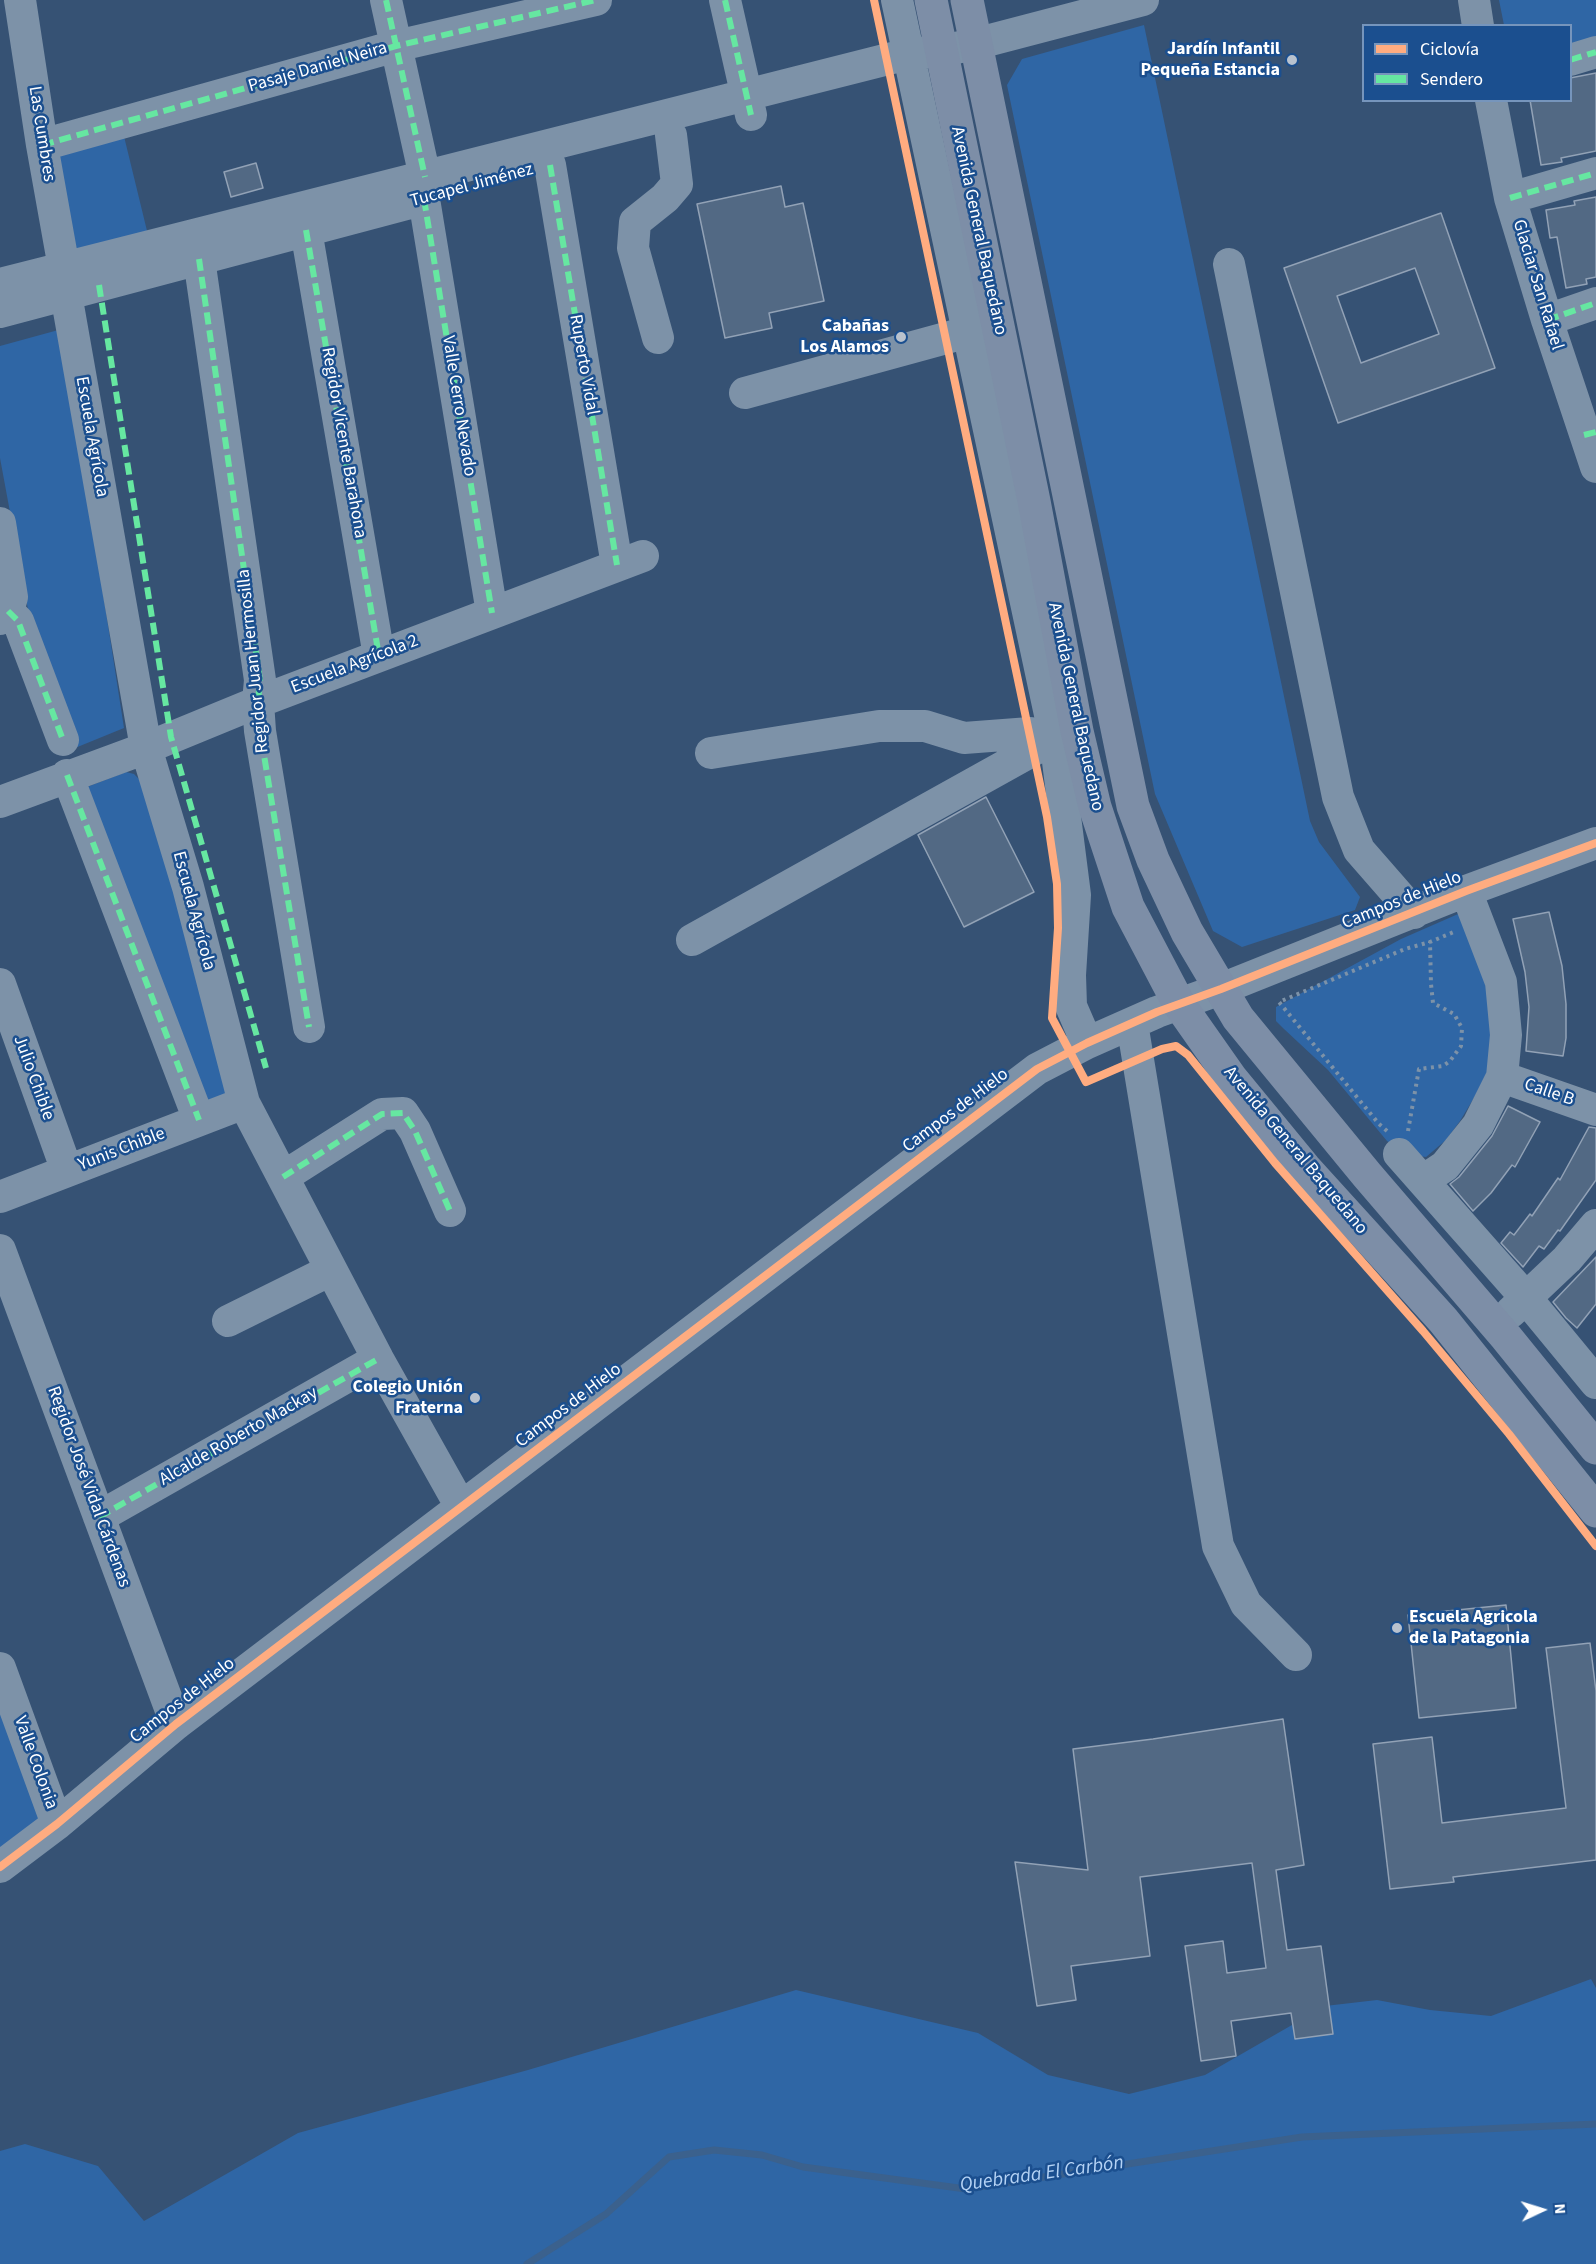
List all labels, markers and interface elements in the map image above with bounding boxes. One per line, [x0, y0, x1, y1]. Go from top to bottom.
legend [1362, 24, 1572, 102]
text: Ciclovía [1420, 37, 1479, 62]
street label: Pasaje Daniel Neira [246, 38, 390, 98]
place label: Jardín Infantil Pequeña Estancia [1140, 39, 1280, 82]
marker: Jardín Infantil Pequeña Estancia [1285, 53, 1299, 67]
text: Sendero [1420, 67, 1483, 92]
street label: Las Cumbres [23, 85, 59, 183]
street label: Avenida General Baquedano [945, 125, 1011, 337]
street label: Tucapel Jiménez [408, 159, 536, 213]
street label: Glaciar San Rafael [1507, 217, 1567, 353]
street label: Ruperto Vidal [564, 313, 602, 417]
place label: Cabañas Los Alamos [800, 316, 889, 358]
marker: Cabañas Los Alamos [894, 330, 908, 344]
street label: Valle Cerro Nevado [436, 334, 480, 478]
street label: Regidor Vicente Barahona [316, 346, 370, 540]
street label: Escuela Agrícola [70, 375, 112, 499]
street label: Regidor Juan Hermosilla [234, 568, 274, 754]
street label: Avenida General Baquedano [1042, 601, 1108, 813]
street label: Escuela Agrícola 2 [288, 631, 422, 699]
street label: Escuela Agrícola [167, 849, 219, 973]
street label: Campos de Hielo [1339, 867, 1465, 935]
street label: Julio Chible [8, 1033, 58, 1123]
street label: Avenida General Baquedano [1218, 1063, 1372, 1239]
street label: Campos de Hielo [899, 1064, 1013, 1158]
street label: Calle B [1521, 1074, 1577, 1112]
street label: Yunis Chible [76, 1124, 168, 1176]
street label: Campos de Hielo [512, 1359, 626, 1453]
place label: Colegio Unión Fraterna [353, 1377, 463, 1420]
street label: Alcalde Roberto Mackay [156, 1383, 322, 1491]
street label: Regidor José Vidal Cárdenas [42, 1384, 134, 1590]
marker: Colegio Unión Fraterna [468, 1391, 482, 1405]
place label: Escuela Agricola de la Patagonia [1409, 1607, 1538, 1650]
marker: Escuela Agricola de la Patagonia [1390, 1621, 1404, 1635]
street label: Campos de Hielo [126, 1653, 240, 1749]
street label: Valle Colonia [8, 1714, 62, 1812]
water label: Quebrada El Carbón [959, 2152, 1125, 2198]
north arrow [1512, 2180, 1572, 2240]
text: N [1549, 2203, 1571, 2215]

